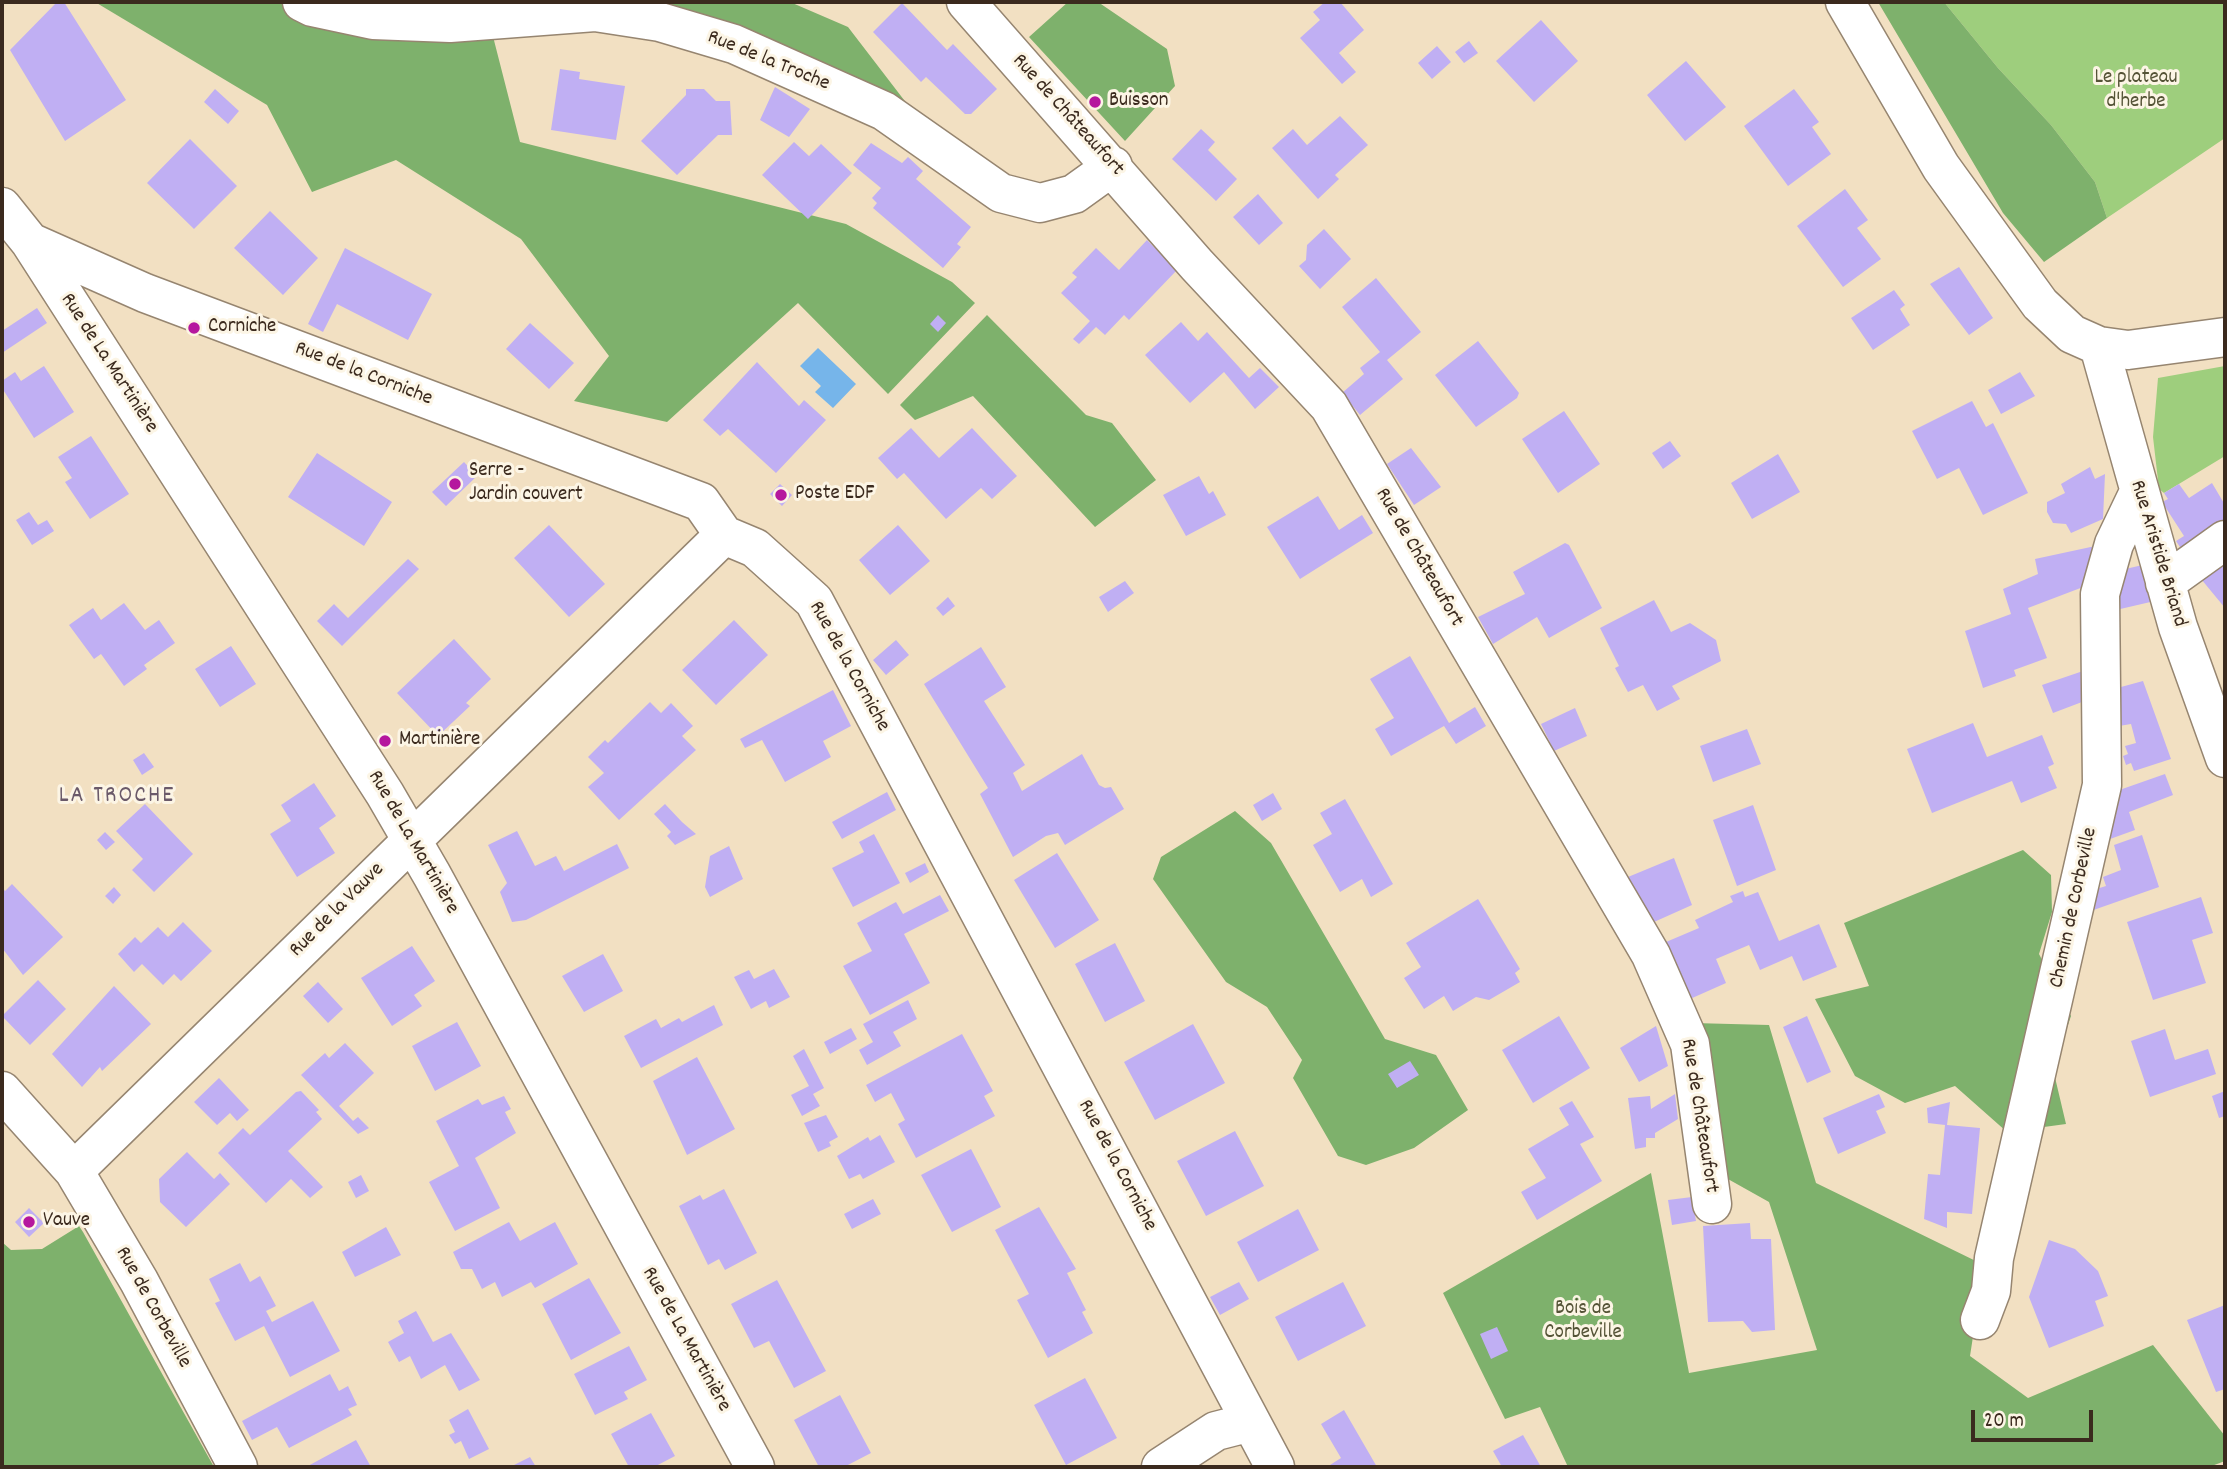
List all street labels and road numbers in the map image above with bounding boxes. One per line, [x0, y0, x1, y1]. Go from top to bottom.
street label: Rue de la Troche [703, 26, 833, 98]
street label: Rue de Châteaufort [1005, 50, 1129, 182]
street label: Rue de La Martinière [53, 289, 163, 439]
street label: Rue de la Corniche [291, 337, 435, 413]
street label: Rue Aristide Briand [2123, 478, 2191, 630]
street label: Rue de Châteaufort [1368, 484, 1468, 632]
street label: Rue de la Corniche [802, 597, 894, 737]
street label: Rue de La Martinière [361, 767, 463, 919]
street label: Chemin de Corbeville [2046, 825, 2104, 991]
street label: Rue de la Vauve [285, 858, 391, 964]
street label: Rue de Châteaufort [1673, 1037, 1723, 1195]
street label: Rue de la Corniche [1071, 1096, 1161, 1236]
street label: Rue de Corbeville [108, 1243, 196, 1373]
street label: Rue de La Martinière [635, 1263, 735, 1417]

